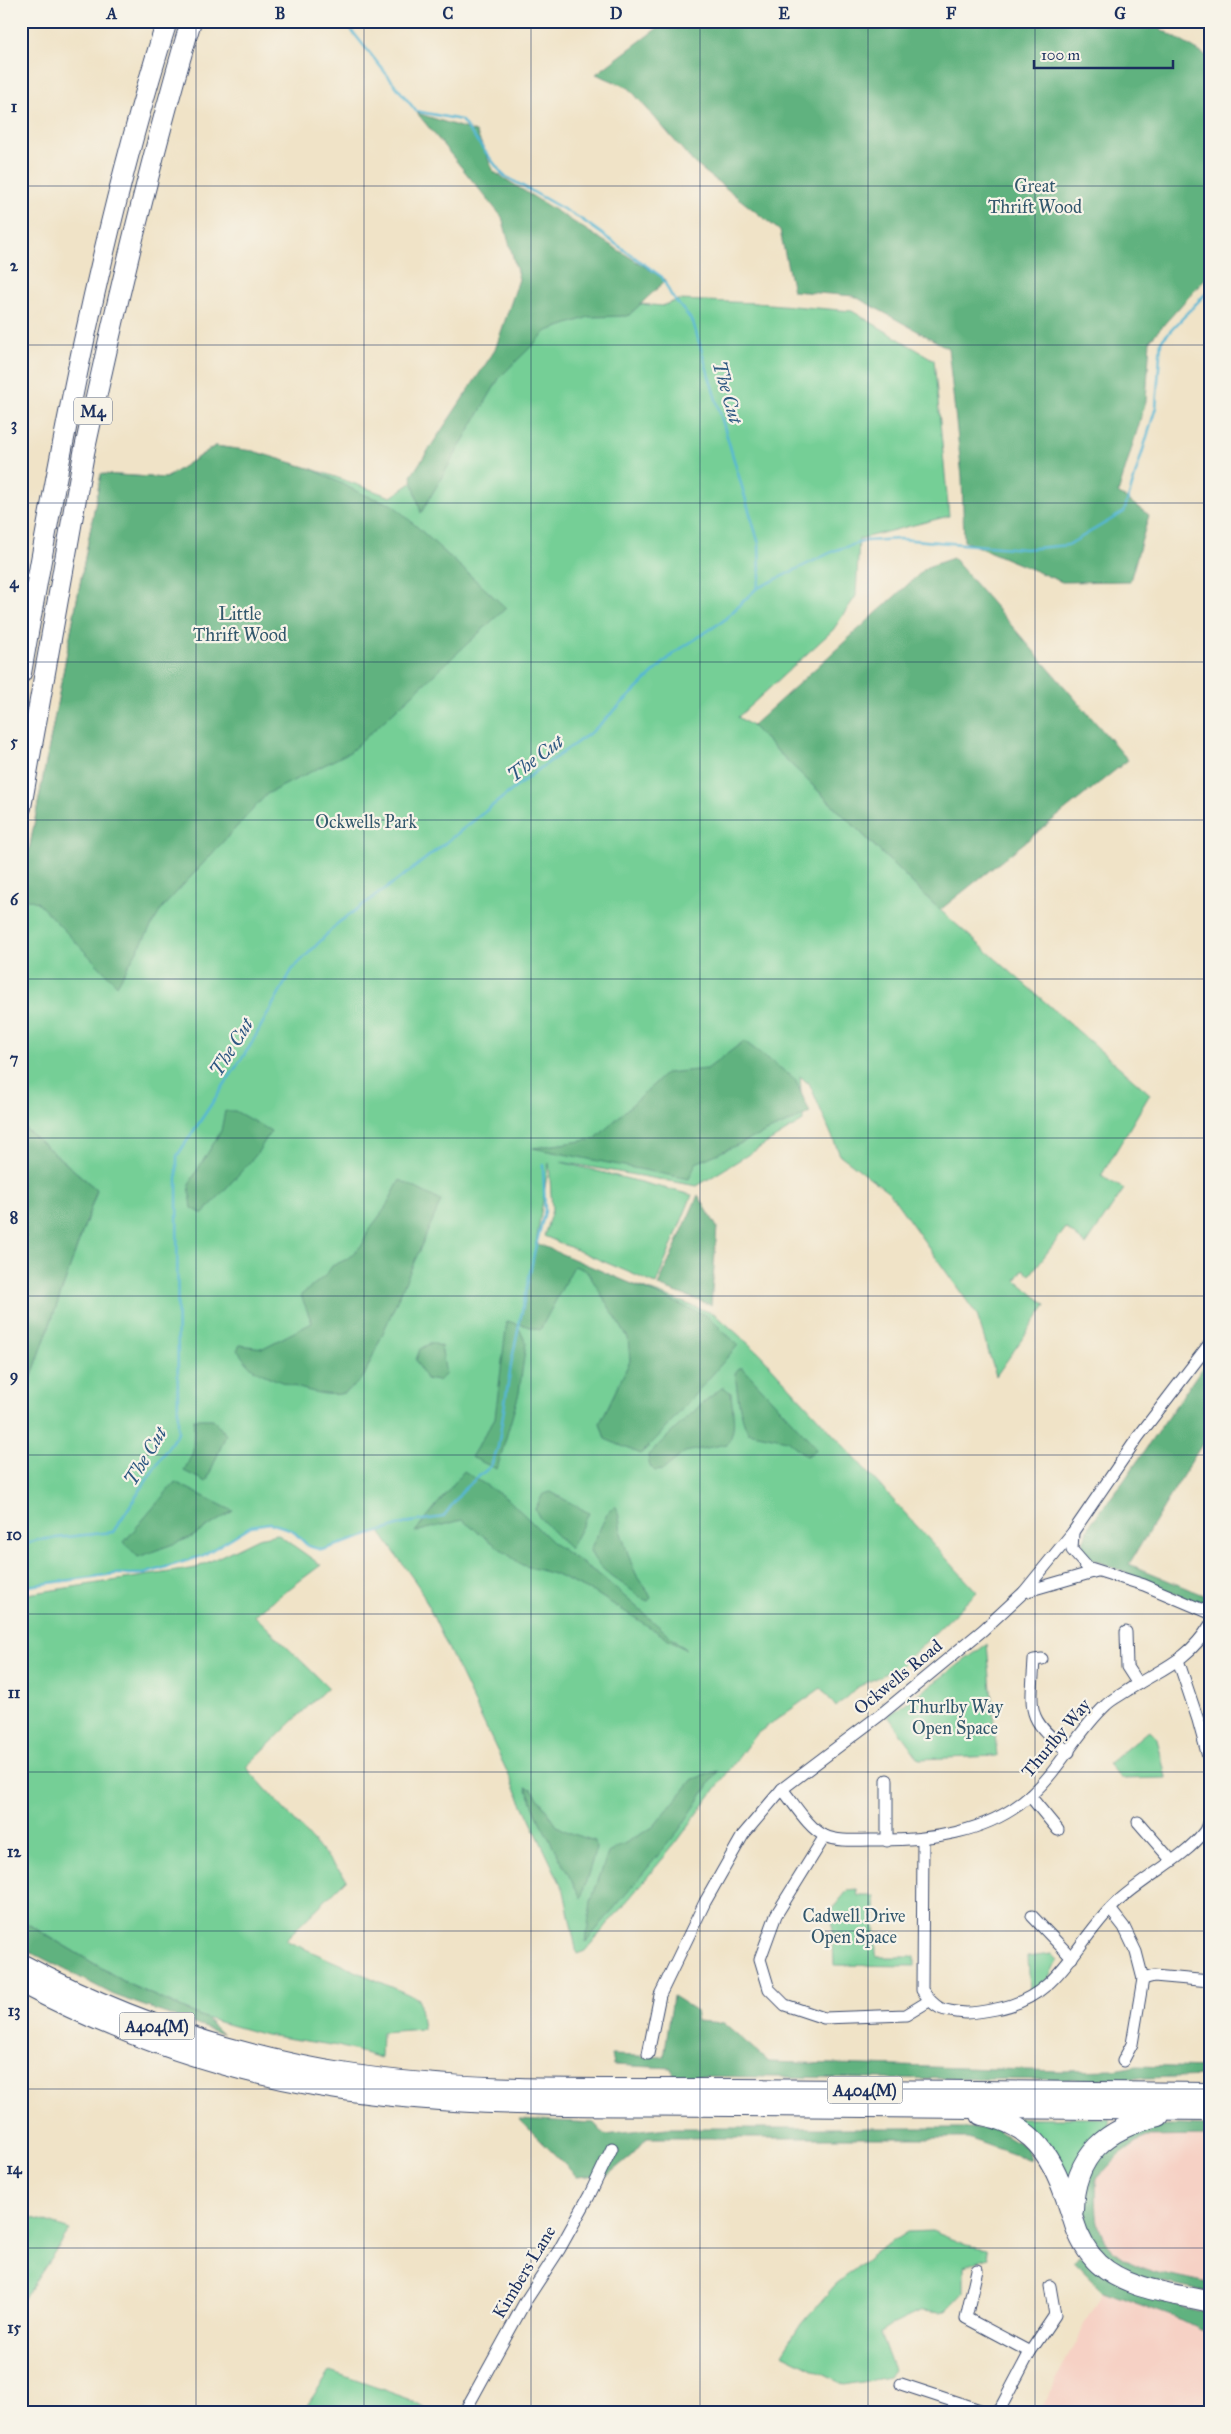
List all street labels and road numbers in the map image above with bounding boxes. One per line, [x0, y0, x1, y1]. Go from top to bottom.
road number: M4 [74, 398, 112, 424]
street label: Ockwells Road [849, 1635, 947, 1719]
street label: Thurlby Way [1017, 1694, 1096, 1782]
road number: A404(M) [120, 2012, 194, 2040]
road number: A404(M) [828, 2076, 902, 2104]
street label: Kimbers Lane [488, 2222, 560, 2322]

